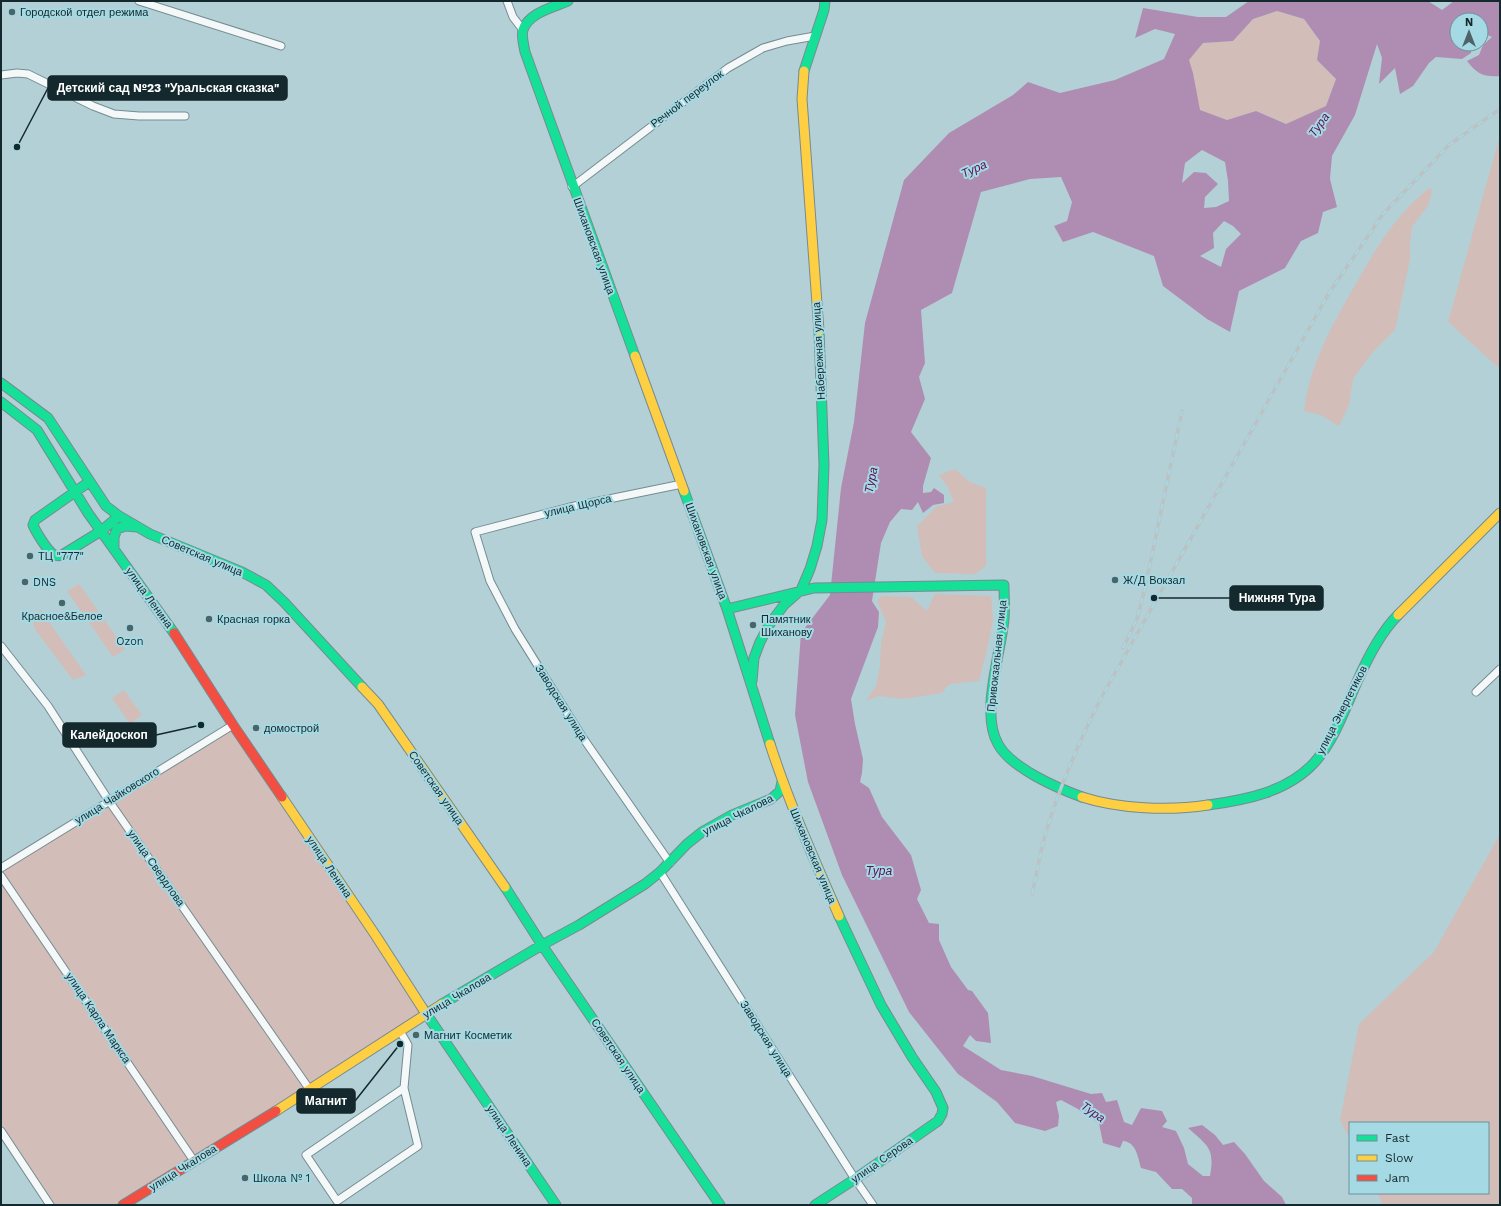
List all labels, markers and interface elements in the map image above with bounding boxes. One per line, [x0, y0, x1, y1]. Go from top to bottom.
place label: Городской отдел режима [20, 6, 149, 19]
marker: Городской отдел режима [7, 7, 17, 17]
north arrow [1449, 12, 1489, 52]
text: N [1465, 16, 1473, 29]
street label: Речной переулок [648, 67, 726, 130]
callout: Детский сад №23 "Уральская сказка" [48, 76, 287, 100]
text: Детский сад №23 "Уральская сказка" [57, 81, 279, 95]
water label: Тура [1306, 110, 1333, 140]
water label: Тура [959, 157, 989, 181]
street label: Шихановская улица [570, 196, 618, 297]
street label: Набережная улица [810, 301, 828, 400]
water label: Тура [862, 465, 880, 494]
street label: улица Щорса [543, 492, 614, 520]
street label: Шихановская улица [682, 501, 730, 602]
street label: Советская улица [159, 533, 245, 579]
place label: ТЦ "777" [38, 550, 84, 563]
marker: ТЦ "777" [25, 551, 35, 561]
street label: улица Ленина [123, 565, 176, 632]
place label: Ж/Д Вокзал [1123, 574, 1185, 587]
marker: Ж/Д Вокзал [1110, 575, 1120, 585]
place label: DNS [33, 576, 56, 589]
marker: DNS [20, 577, 30, 587]
callout: Нижняя Тура [1230, 586, 1323, 610]
text: Нижняя Тура [1239, 591, 1316, 605]
marker: Красное&Белое [57, 598, 67, 608]
street label: Привокзальная улица [985, 599, 1009, 713]
place label: Красное&Белое [21, 610, 103, 623]
place label: Красная горка [217, 613, 291, 626]
place label: Памятник Шиханову [761, 613, 813, 639]
marker: Красная горка [204, 614, 214, 624]
marker: Памятник Шиханову [748, 620, 758, 630]
marker: Ozon [125, 623, 135, 633]
place label: Ozon [116, 635, 144, 648]
street label: Заводская улица [532, 662, 590, 744]
street label: улица Энергетиков [1314, 663, 1370, 757]
place label: домострой [264, 722, 319, 735]
callout: Калейдоскоп [63, 723, 156, 747]
marker: домострой [251, 723, 261, 733]
text: Калейдоскоп [70, 728, 148, 742]
street label: Советская улица [406, 749, 467, 828]
street label: улица Чайковского [73, 765, 161, 827]
street label: улица Чкалова [701, 791, 776, 838]
street label: Шихановская улица [787, 806, 839, 906]
street label: улица Свердлова [125, 827, 188, 910]
street label: улица Ленина [304, 834, 355, 901]
water label: Тура [866, 864, 892, 878]
street label: улица Карла Маркса [63, 970, 134, 1067]
street label: улица Чкалова [421, 970, 494, 1021]
street label: Заводская улица [737, 998, 795, 1080]
street label: Советская улица [588, 1016, 648, 1096]
place label: Магнит Косметик [424, 1029, 512, 1042]
marker: Магнит Косметик [411, 1030, 421, 1040]
callout: Магнит [297, 1089, 355, 1113]
text: Магнит [305, 1094, 347, 1108]
water label: Тура [1078, 1099, 1108, 1125]
street label: улица Ленина [484, 1103, 535, 1170]
legend [1349, 1122, 1489, 1194]
text: Fast [1385, 1131, 1410, 1145]
street label: улица Серова [849, 1133, 916, 1186]
street label: улица Чкалова [147, 1142, 220, 1194]
text: Slow [1385, 1151, 1413, 1165]
text: Jam [1385, 1171, 1410, 1185]
place label: Школа № 1 [253, 1172, 310, 1185]
marker: Школа № 1 [240, 1173, 250, 1183]

